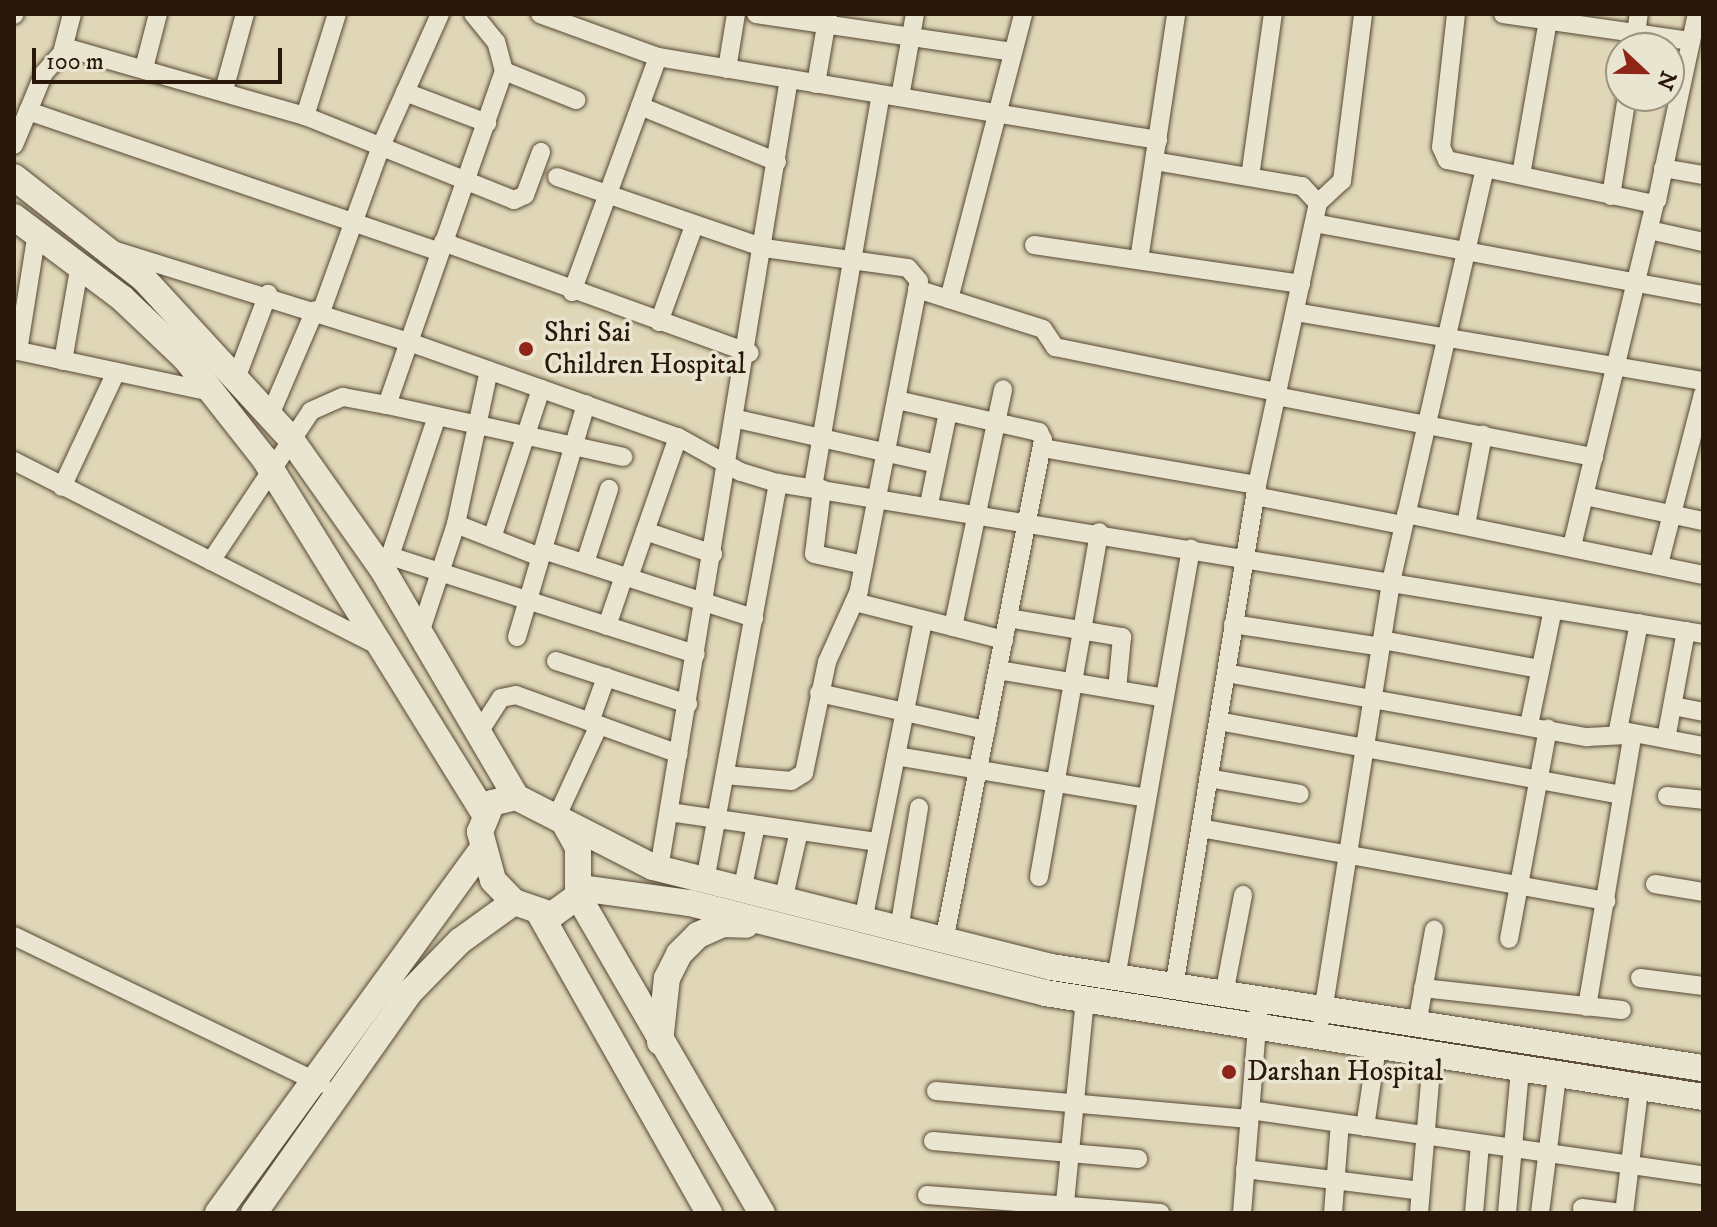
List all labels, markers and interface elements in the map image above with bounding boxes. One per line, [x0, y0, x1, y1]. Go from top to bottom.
scale bar [36, 32, 286, 82]
north arrow [1605, 32, 1685, 112]
text: 100 m [46, 47, 104, 77]
text: N [1650, 67, 1682, 94]
place label: Shri Sai Children Hospital [544, 316, 746, 382]
marker: Shri Sai Children Hospital [515, 338, 537, 360]
place label: Darshan Hospital [1247, 1055, 1443, 1089]
marker: Darshan Hospital [1218, 1061, 1240, 1083]

